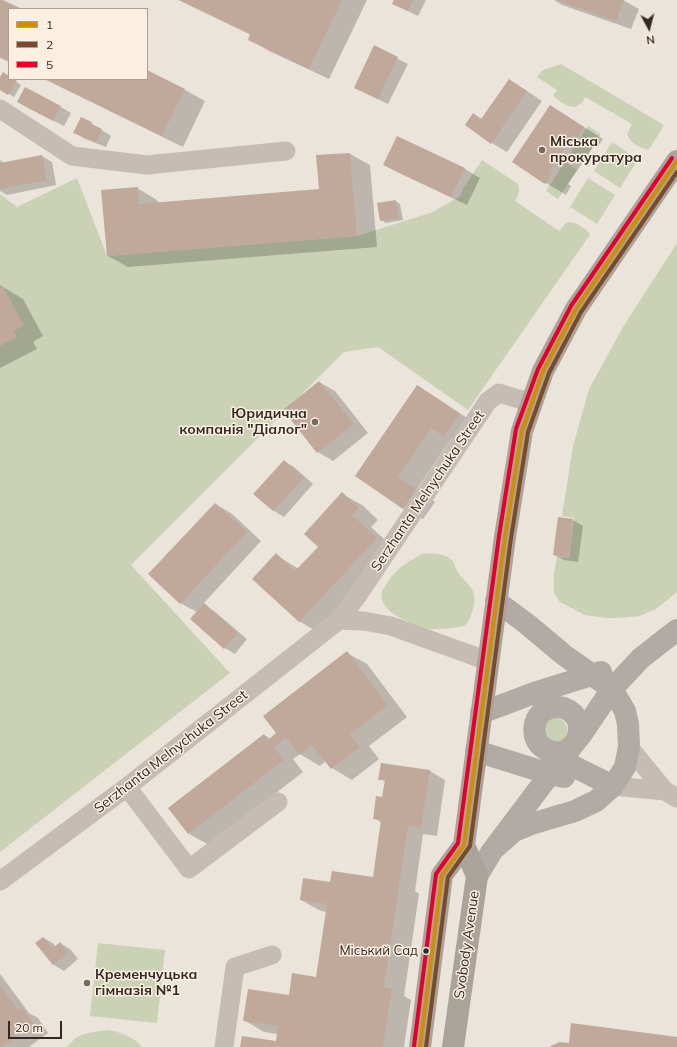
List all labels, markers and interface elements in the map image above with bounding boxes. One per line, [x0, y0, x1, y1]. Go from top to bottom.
legend [8, 8, 148, 80]
north arrow [629, 8, 669, 48]
text: 1 [46, 17, 53, 32]
text: N [645, 32, 655, 47]
text: 2 [46, 37, 53, 52]
text: 5 [46, 57, 53, 72]
place label: Міська прокуратура [550, 134, 642, 166]
marker: Міська прокуратура [537, 145, 547, 155]
place label: Юридична компанія "Діалог" [179, 406, 307, 438]
street label: Serzhanta Melnychuka Street [368, 408, 488, 574]
marker: Юридична компанія "Діалог" [310, 417, 320, 427]
street label: Serzhanta Melnychuka Street [91, 687, 251, 817]
street label: Svobody Avenue [451, 890, 483, 1000]
place label: Міський Сад [339, 943, 418, 959]
marker: Міський Сад [421, 946, 431, 956]
place label: Кременчуцька гімназія №1 [95, 967, 197, 1000]
marker: Кременчуцька гімназія №1 [82, 978, 92, 988]
scale bar [10, 1013, 64, 1039]
text: 20 m [15, 1020, 43, 1035]

